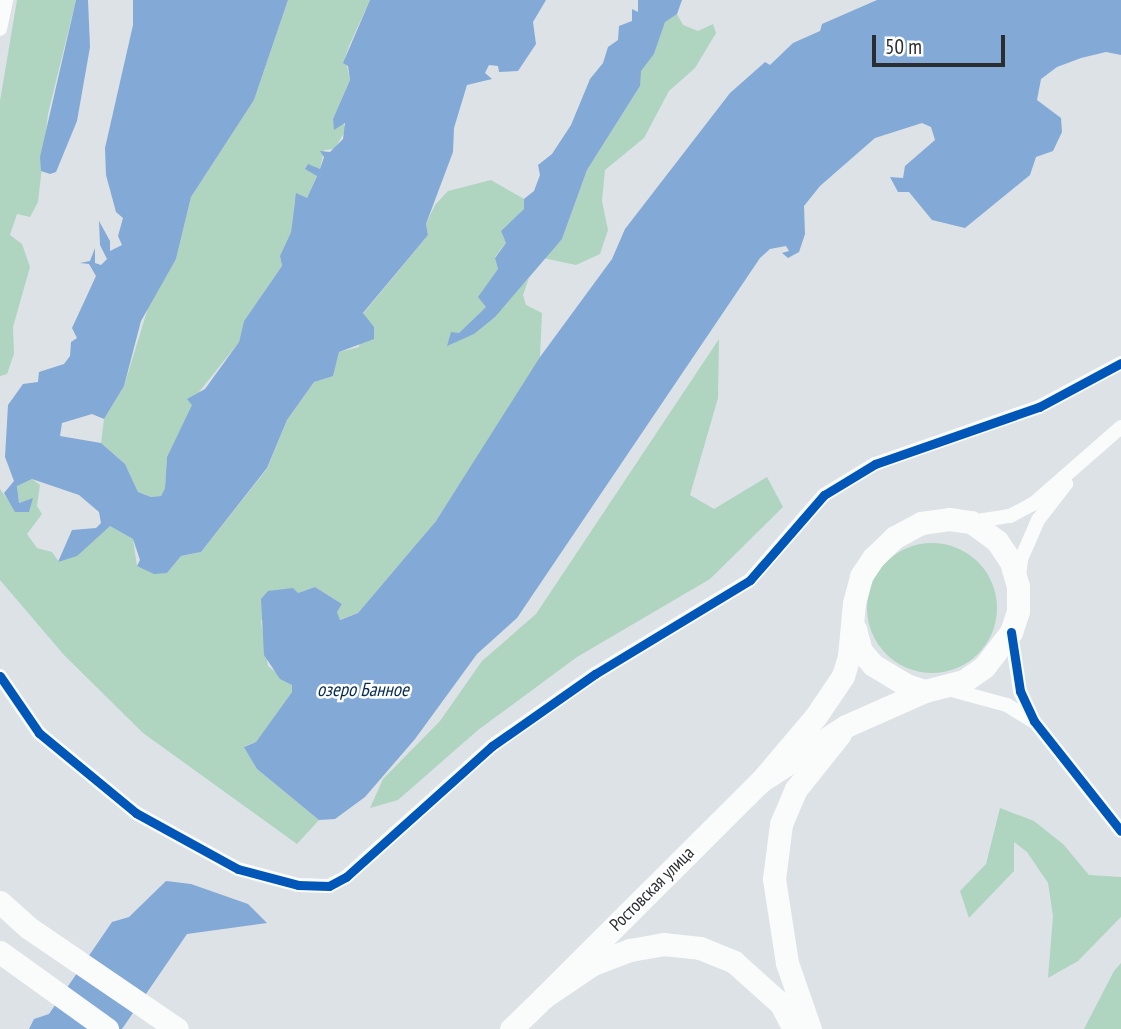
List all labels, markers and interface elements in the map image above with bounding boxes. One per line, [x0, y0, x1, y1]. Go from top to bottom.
scale bar [876, 21, 1009, 65]
text: 50 m [885, 33, 922, 60]
water label: озеро Банное [317, 679, 409, 701]
street label: Ростовская улица [605, 842, 699, 936]

